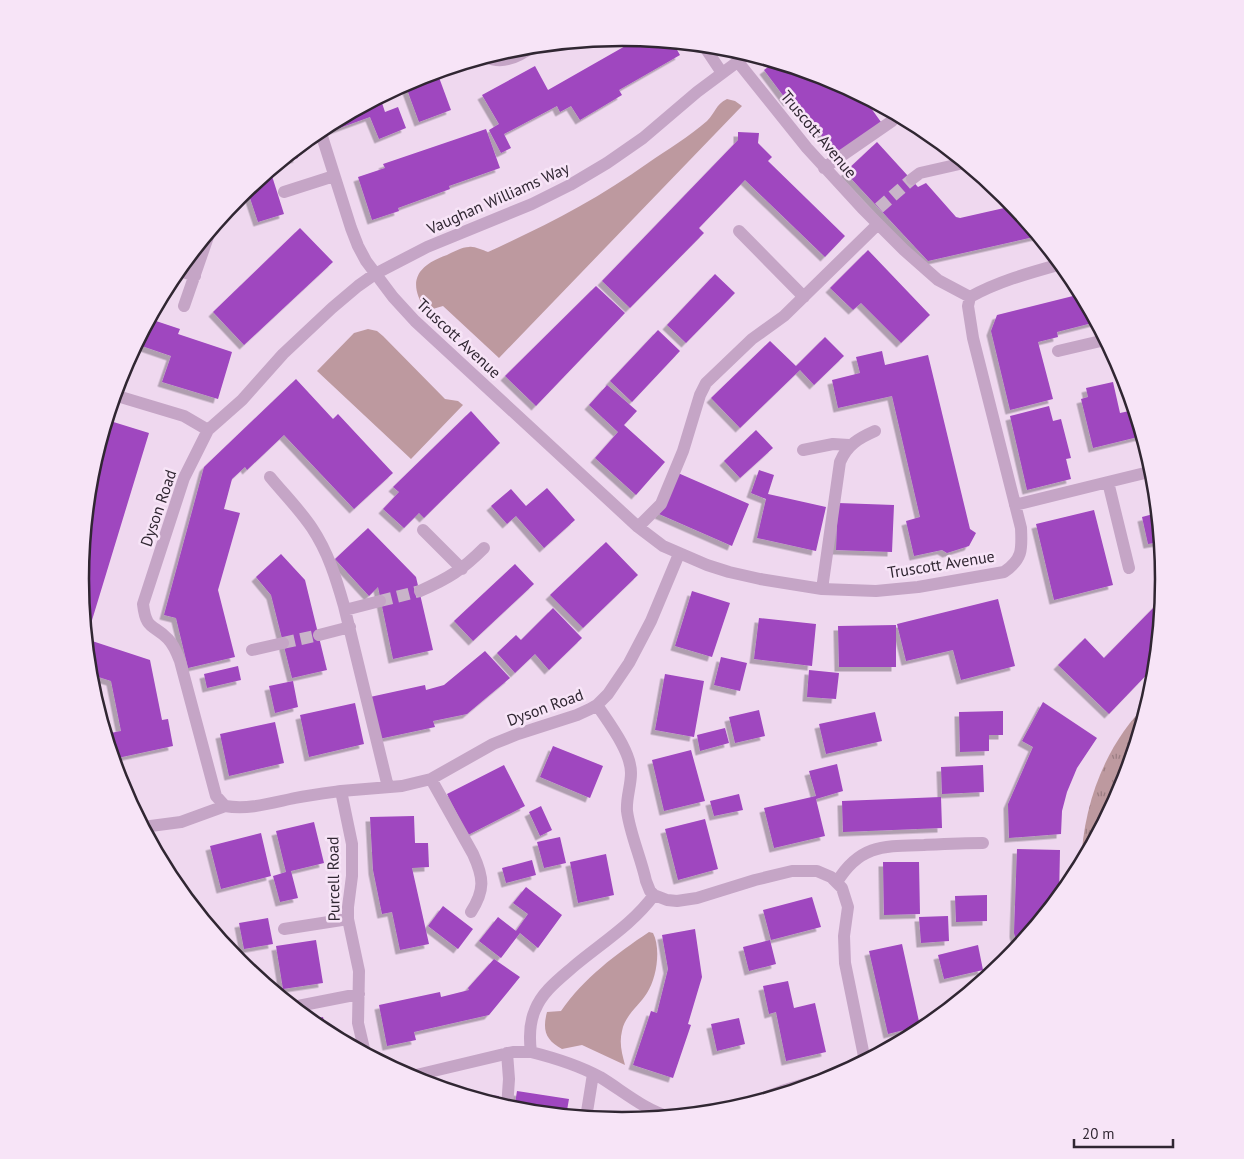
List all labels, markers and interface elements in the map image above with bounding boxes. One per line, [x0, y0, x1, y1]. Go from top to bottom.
street label: Truscott Avenue [777, 86, 861, 182]
street label: Vaughan Williams Way [423, 157, 573, 239]
street label: Truscott Avenue [413, 294, 505, 382]
street label: Dyson Road [136, 467, 180, 549]
street label: Truscott Avenue [886, 546, 996, 582]
street label: Dyson Road [504, 684, 586, 730]
street label: Purcell Road [322, 836, 344, 922]
scale bar [1074, 1116, 1173, 1148]
text: 20 m [1082, 1124, 1115, 1143]

